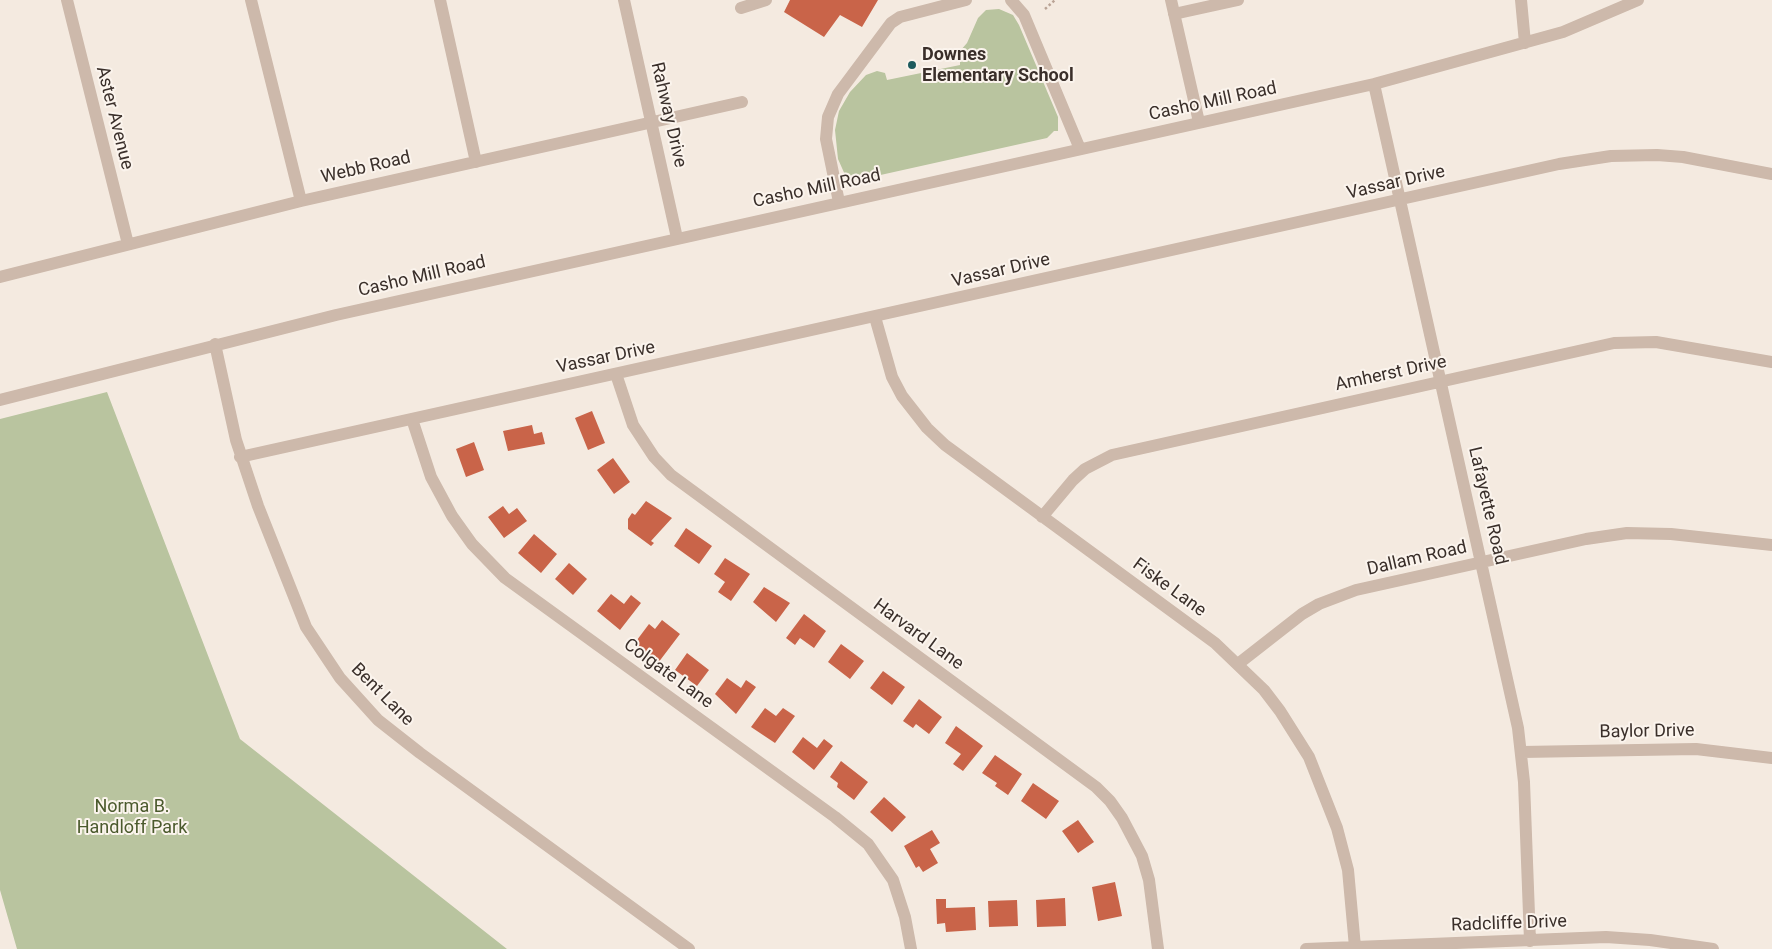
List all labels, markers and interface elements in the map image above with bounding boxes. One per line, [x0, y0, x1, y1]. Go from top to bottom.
place label: Downes Elementary School [922, 44, 1074, 86]
marker: Downes Elementary School [906, 59, 918, 71]
street label: Rahway Drive [645, 60, 691, 170]
street label: Aster Avenue [91, 64, 137, 172]
street label: Casho Mill Road [1147, 78, 1279, 126]
street label: Webb Road [319, 147, 413, 189]
street label: Vassar Drive [1345, 161, 1447, 205]
street label: Casho Mill Road [751, 165, 883, 213]
street label: Vassar Drive [950, 249, 1052, 293]
street label: Casho Mill Road [356, 252, 488, 302]
street label: Vassar Drive [555, 337, 657, 379]
street label: Amherst Drive [1333, 352, 1449, 396]
street label: Lafayette Road [1463, 445, 1511, 567]
street label: Dallam Road [1365, 537, 1469, 581]
street label: Fiske Lane [1128, 554, 1210, 622]
street label: Harvard Lane [868, 595, 968, 675]
street label: Colgate Lane [619, 634, 717, 714]
street label: Bent Lane [346, 659, 418, 731]
street label: Baylor Drive [1599, 720, 1695, 744]
park label: Norma B. Handloff Park [77, 796, 187, 839]
street label: Radcliffe Drive [1451, 911, 1567, 937]

